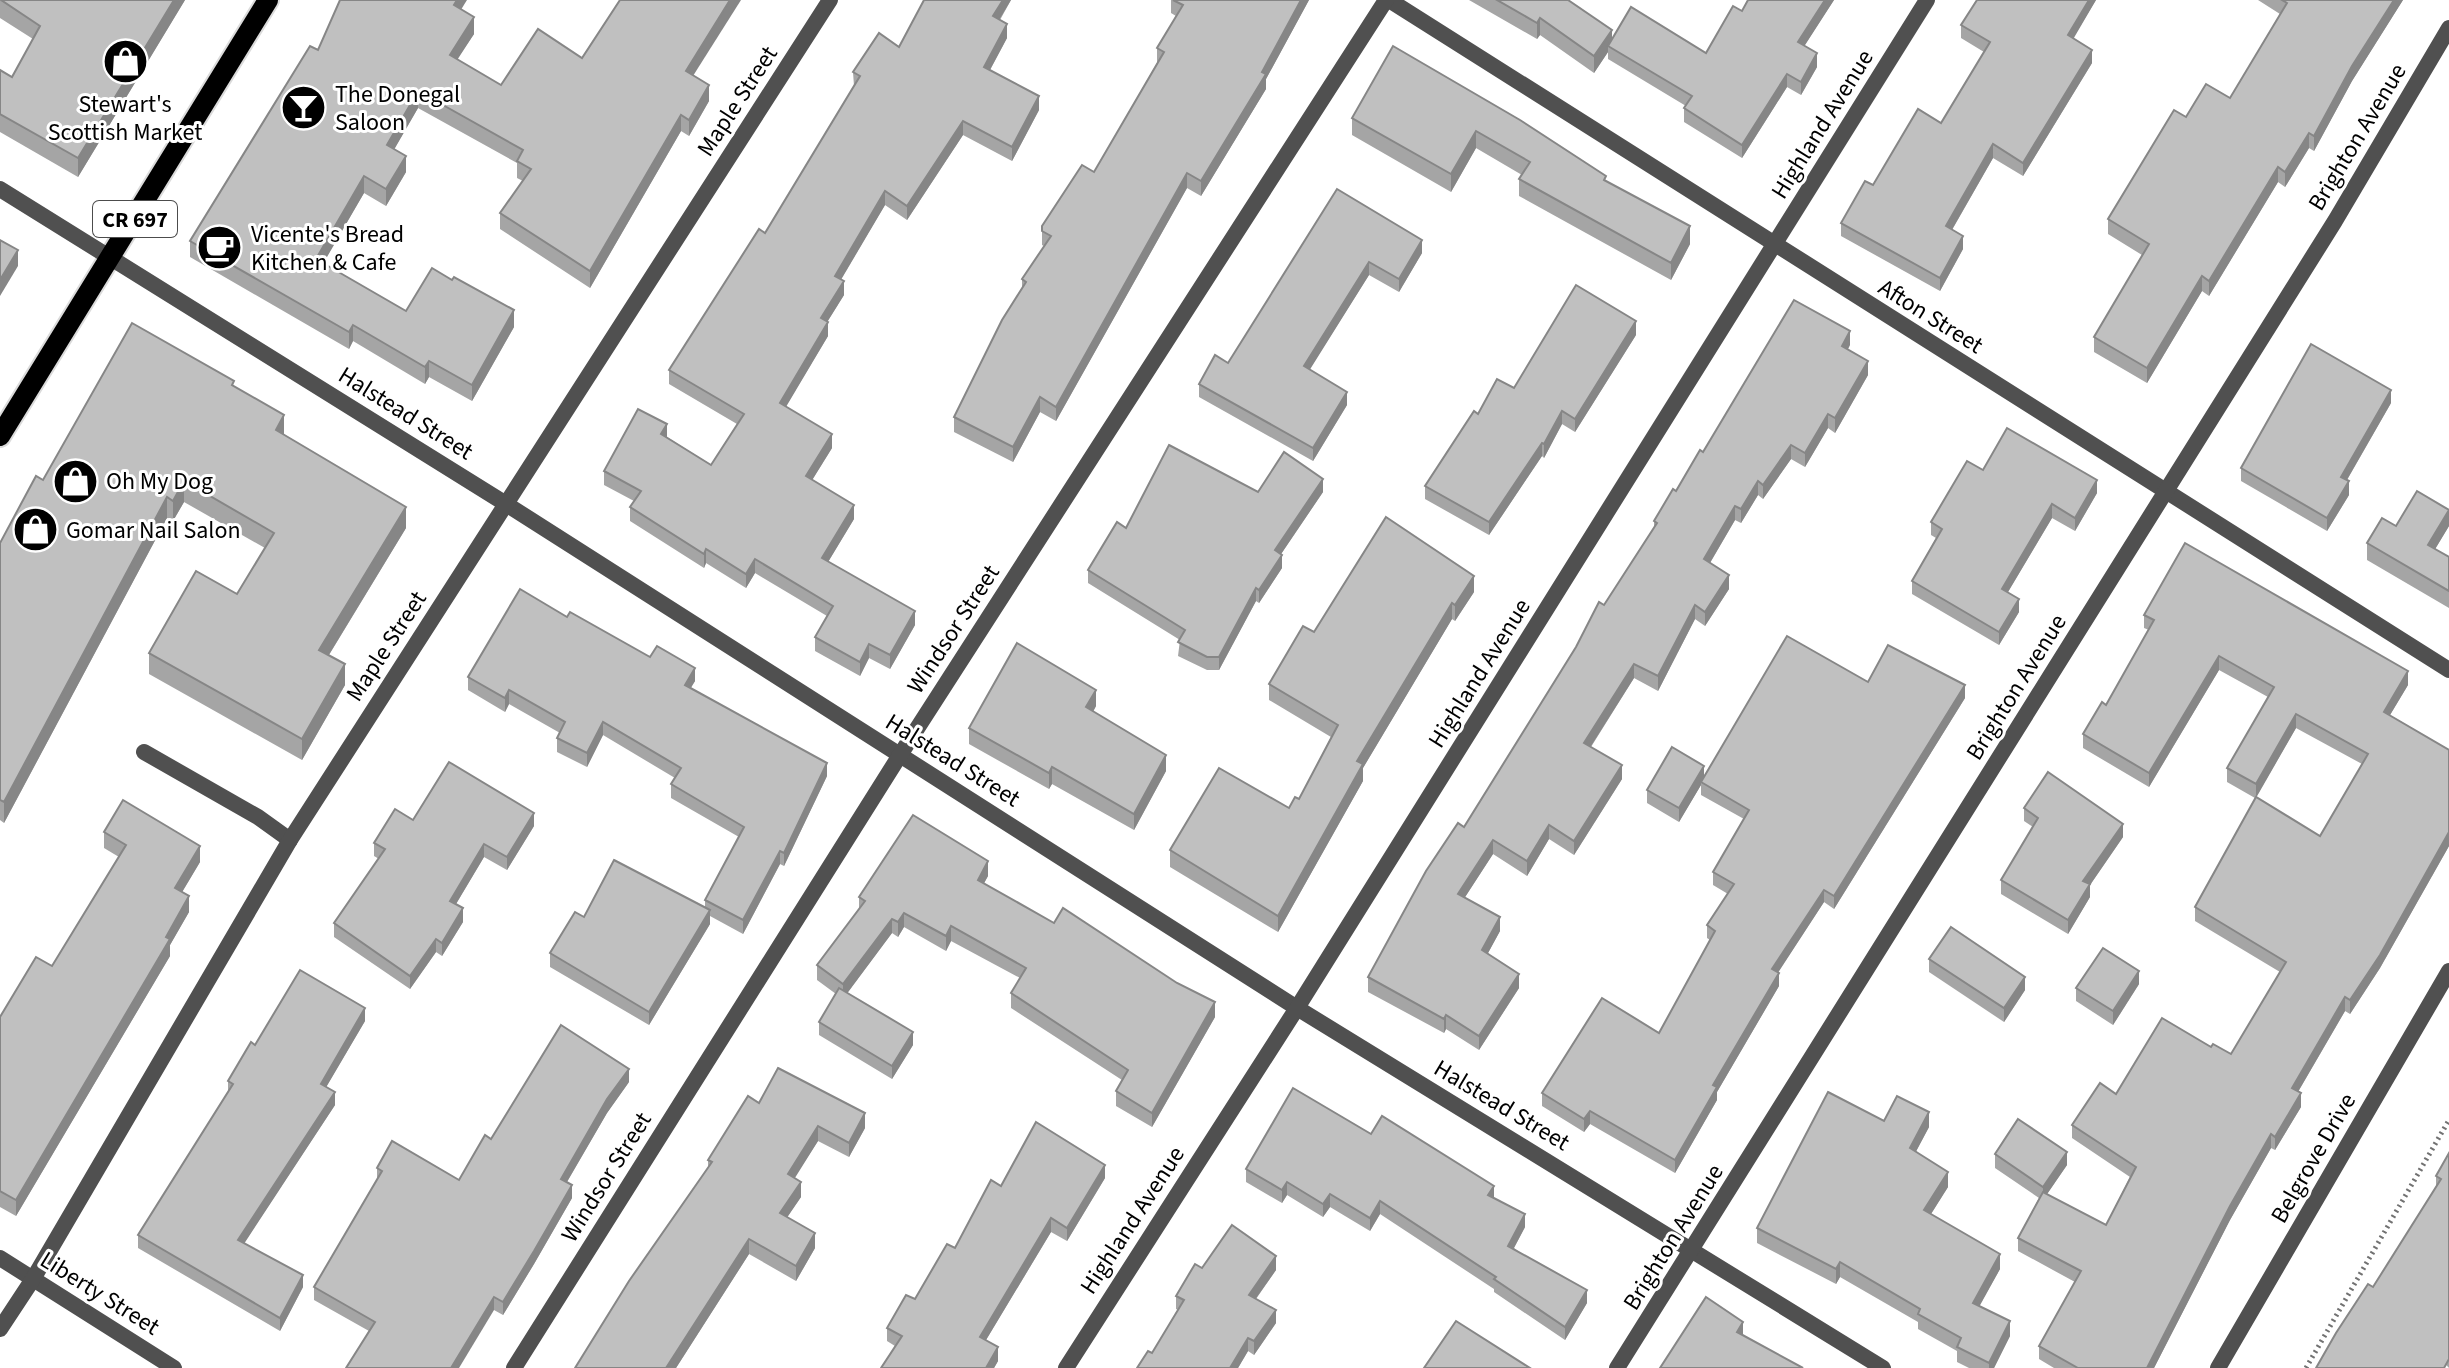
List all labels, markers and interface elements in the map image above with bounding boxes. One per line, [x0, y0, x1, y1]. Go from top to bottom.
shop icon: Stewart's Scottish Market [101, 38, 149, 86]
street label: Maple Street [688, 39, 786, 164]
street label: Highland Avenue [1763, 43, 1882, 206]
street label: Brighton Avenue [2300, 57, 2415, 217]
place label: The Donegal Saloon [335, 77, 460, 140]
bar icon: The Donegal Saloon [280, 84, 328, 132]
place label: Stewart's Scottish Market [48, 87, 202, 150]
road number: CR 697 [93, 201, 177, 237]
place label: Vicente's Bread Kitchen & Cafe [251, 217, 404, 280]
cafe icon: Vicente's Bread Kitchen & Cafe [196, 224, 244, 272]
street label: Afton Street [1872, 270, 1990, 362]
street label: Halstead Street [332, 358, 480, 469]
shop icon: Oh My Dog [51, 457, 99, 505]
place label: Oh My Dog [106, 464, 213, 499]
shop icon: Gomar Nail Salon [11, 506, 59, 554]
place label: Gomar Nail Salon [66, 513, 241, 548]
street label: Windsor Street [899, 558, 1008, 701]
street label: Maple Street [337, 584, 435, 709]
street label: Highland Avenue [1420, 592, 1539, 755]
street label: Brighton Avenue [1958, 608, 2075, 767]
street label: Halstead Street [879, 705, 1027, 816]
street label: Halstead Street [1427, 1051, 1576, 1160]
street label: Belgrove Drive [2262, 1087, 2365, 1230]
street label: Windsor Street [552, 1105, 660, 1249]
street label: Highland Avenue [1071, 1139, 1193, 1301]
street label: Brighton Avenue [1615, 1158, 1732, 1317]
street label: Liberty Street [33, 1243, 166, 1344]

